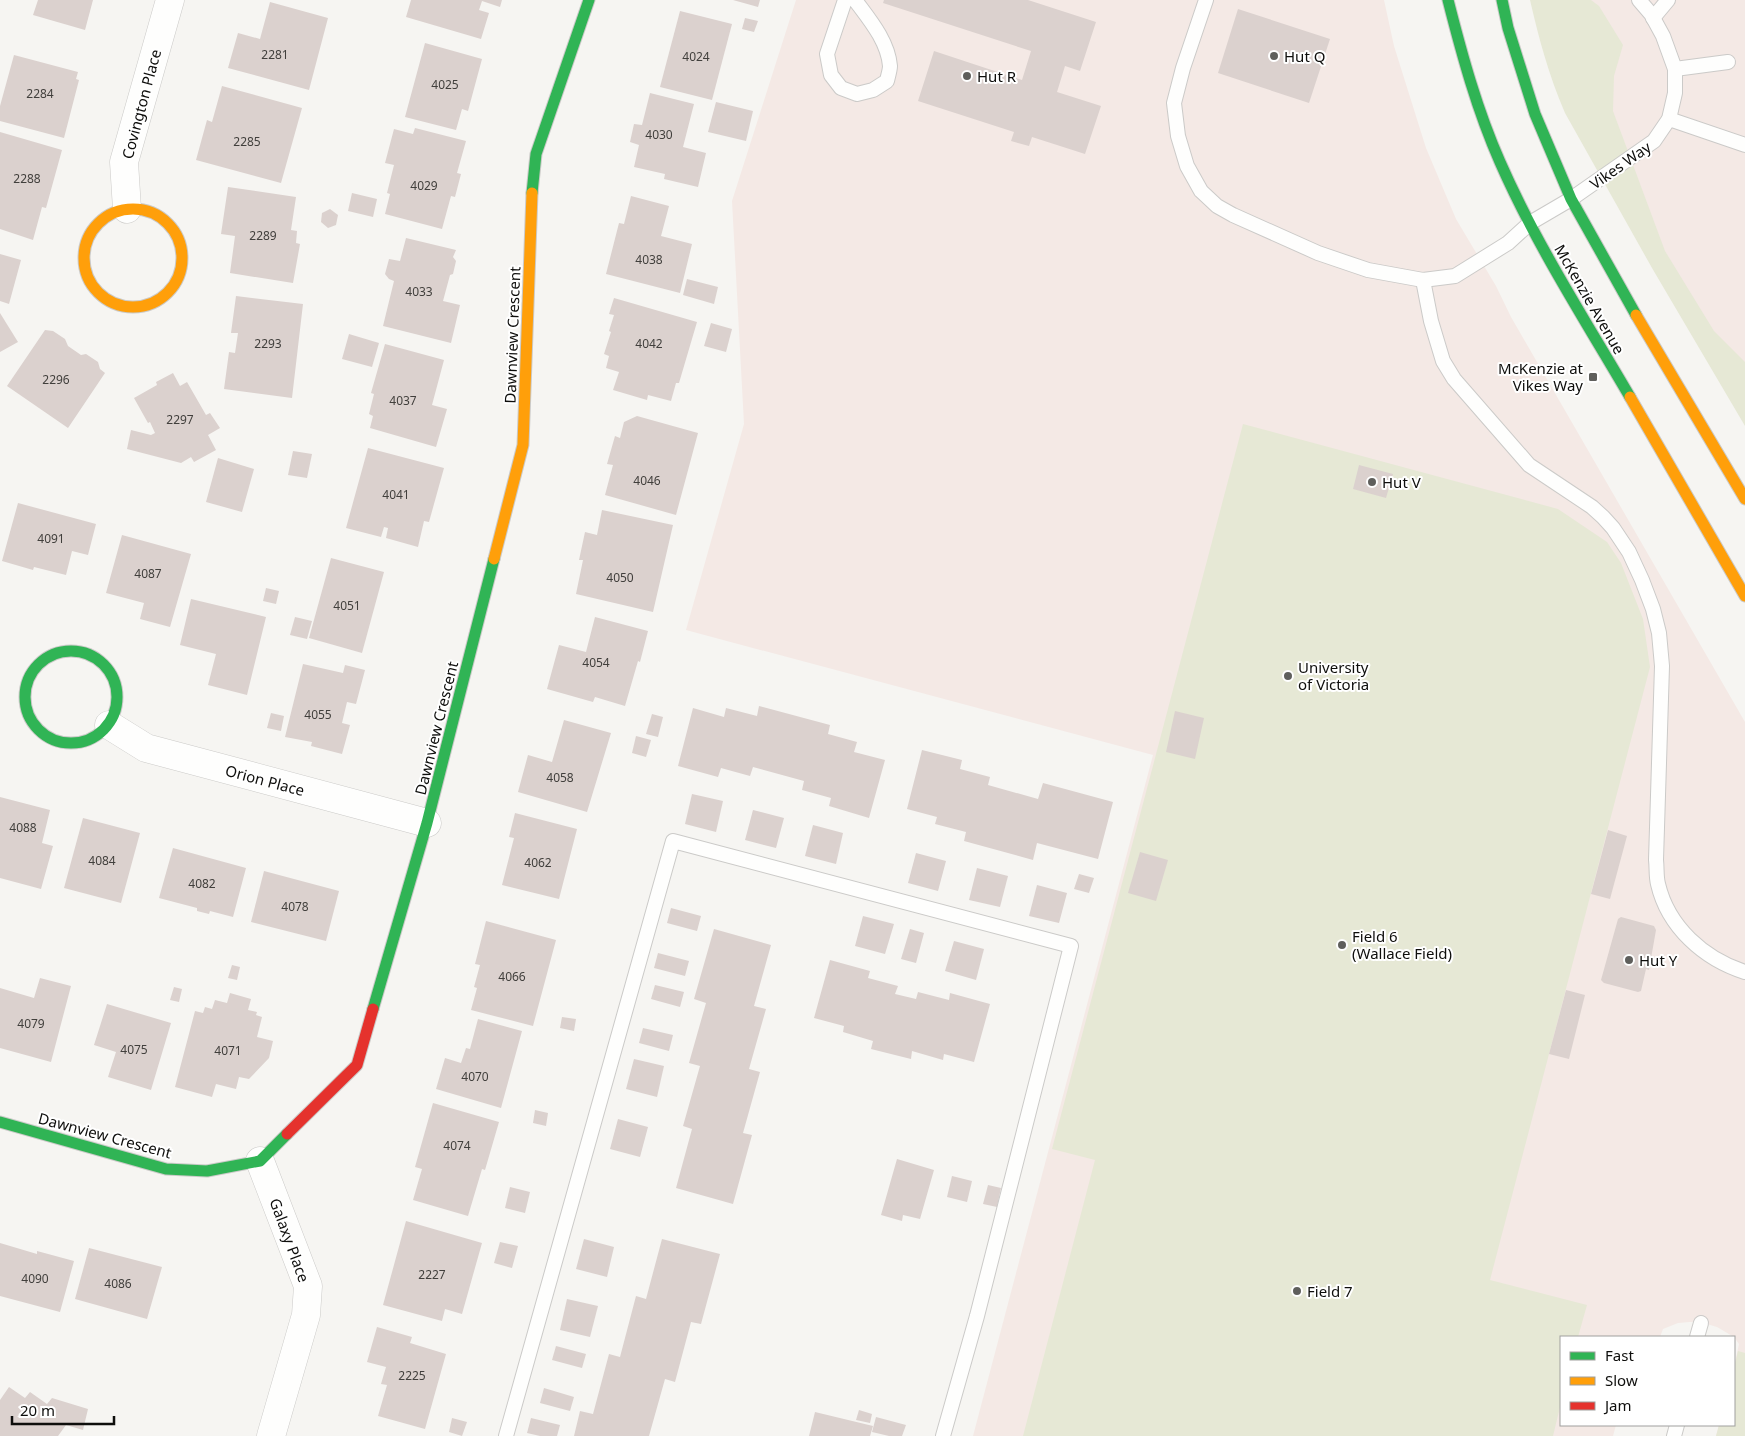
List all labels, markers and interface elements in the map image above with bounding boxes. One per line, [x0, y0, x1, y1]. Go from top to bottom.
house number: 2281 [261, 46, 289, 63]
place label: Hut Q [1284, 46, 1325, 66]
street label: Covington Place [117, 47, 165, 161]
house number: 4024 [682, 48, 710, 65]
marker: Hut Q [1268, 50, 1280, 62]
place label: Hut R [977, 66, 1017, 86]
marker: Hut R [961, 70, 973, 82]
house number: 4025 [431, 76, 459, 93]
house number: 2284 [26, 85, 54, 102]
house number: 4030 [645, 126, 673, 143]
house number: 2285 [233, 133, 261, 150]
street label: Vikes Way [1586, 136, 1655, 193]
house number: 2288 [13, 170, 41, 187]
house number: 4029 [410, 177, 438, 194]
house number: 2289 [249, 227, 277, 244]
street label: McKenzie Avenue [1550, 240, 1630, 358]
house number: 4038 [635, 251, 663, 268]
street label: Dawnview Crescent [500, 266, 524, 404]
house number: 4033 [405, 283, 433, 300]
house number: 2293 [254, 335, 282, 352]
house number: 4042 [635, 335, 663, 352]
place label: McKenzie at Vikes Way [1498, 358, 1584, 395]
house number: 2296 [42, 371, 70, 388]
marker: McKenzie at Vikes Way [1587, 371, 1599, 383]
house number: 4037 [389, 392, 417, 409]
house number: 2297 [166, 411, 194, 428]
house number: 4046 [633, 472, 661, 489]
place label: Hut V [1382, 472, 1421, 492]
marker: Hut V [1366, 476, 1378, 488]
house number: 4041 [382, 486, 410, 503]
house number: 4091 [37, 530, 65, 547]
house number: 4087 [134, 565, 162, 582]
house number: 4050 [606, 569, 634, 586]
house number: 4051 [333, 597, 361, 614]
house number: 4054 [582, 654, 610, 671]
place label: University of Victoria [1298, 657, 1369, 694]
street label: Dawnview Crescent [410, 658, 462, 797]
marker: University of Victoria [1282, 670, 1294, 682]
house number: 4055 [304, 706, 332, 723]
street label: Orion Place [223, 760, 307, 800]
house number: 4058 [546, 769, 574, 786]
house number: 4088 [9, 819, 37, 836]
house number: 4084 [88, 852, 116, 869]
house number: 4062 [524, 854, 552, 871]
house number: 4082 [188, 875, 216, 892]
house number: 4078 [281, 898, 309, 915]
place label: Field 6 (Wallace Field) [1352, 926, 1452, 963]
marker: Field 6 (Wallace Field) [1336, 939, 1348, 951]
place label: Hut Y [1639, 950, 1678, 970]
marker: Hut Y [1623, 954, 1635, 966]
house number: 4066 [498, 968, 526, 985]
house number: 4079 [17, 1015, 45, 1032]
house number: 4075 [120, 1041, 148, 1058]
house number: 4071 [214, 1042, 242, 1059]
house number: 4070 [461, 1068, 489, 1085]
street label: Dawnview Crescent [36, 1108, 174, 1163]
house number: 4074 [443, 1137, 471, 1154]
street label: Galaxy Place [266, 1195, 314, 1285]
house number: 2227 [418, 1266, 446, 1283]
house number: 4090 [21, 1270, 49, 1287]
house number: 4086 [104, 1275, 132, 1292]
place label: Field 7 [1307, 1281, 1353, 1301]
marker: Field 7 [1291, 1285, 1303, 1297]
legend [1560, 1336, 1735, 1426]
text: Fast [1605, 1345, 1634, 1365]
house number: 2225 [398, 1367, 426, 1384]
text: Slow [1605, 1370, 1638, 1390]
scale bar [12, 1394, 115, 1426]
text: Jam [1603, 1395, 1632, 1415]
text: 20 m [20, 1400, 55, 1420]

